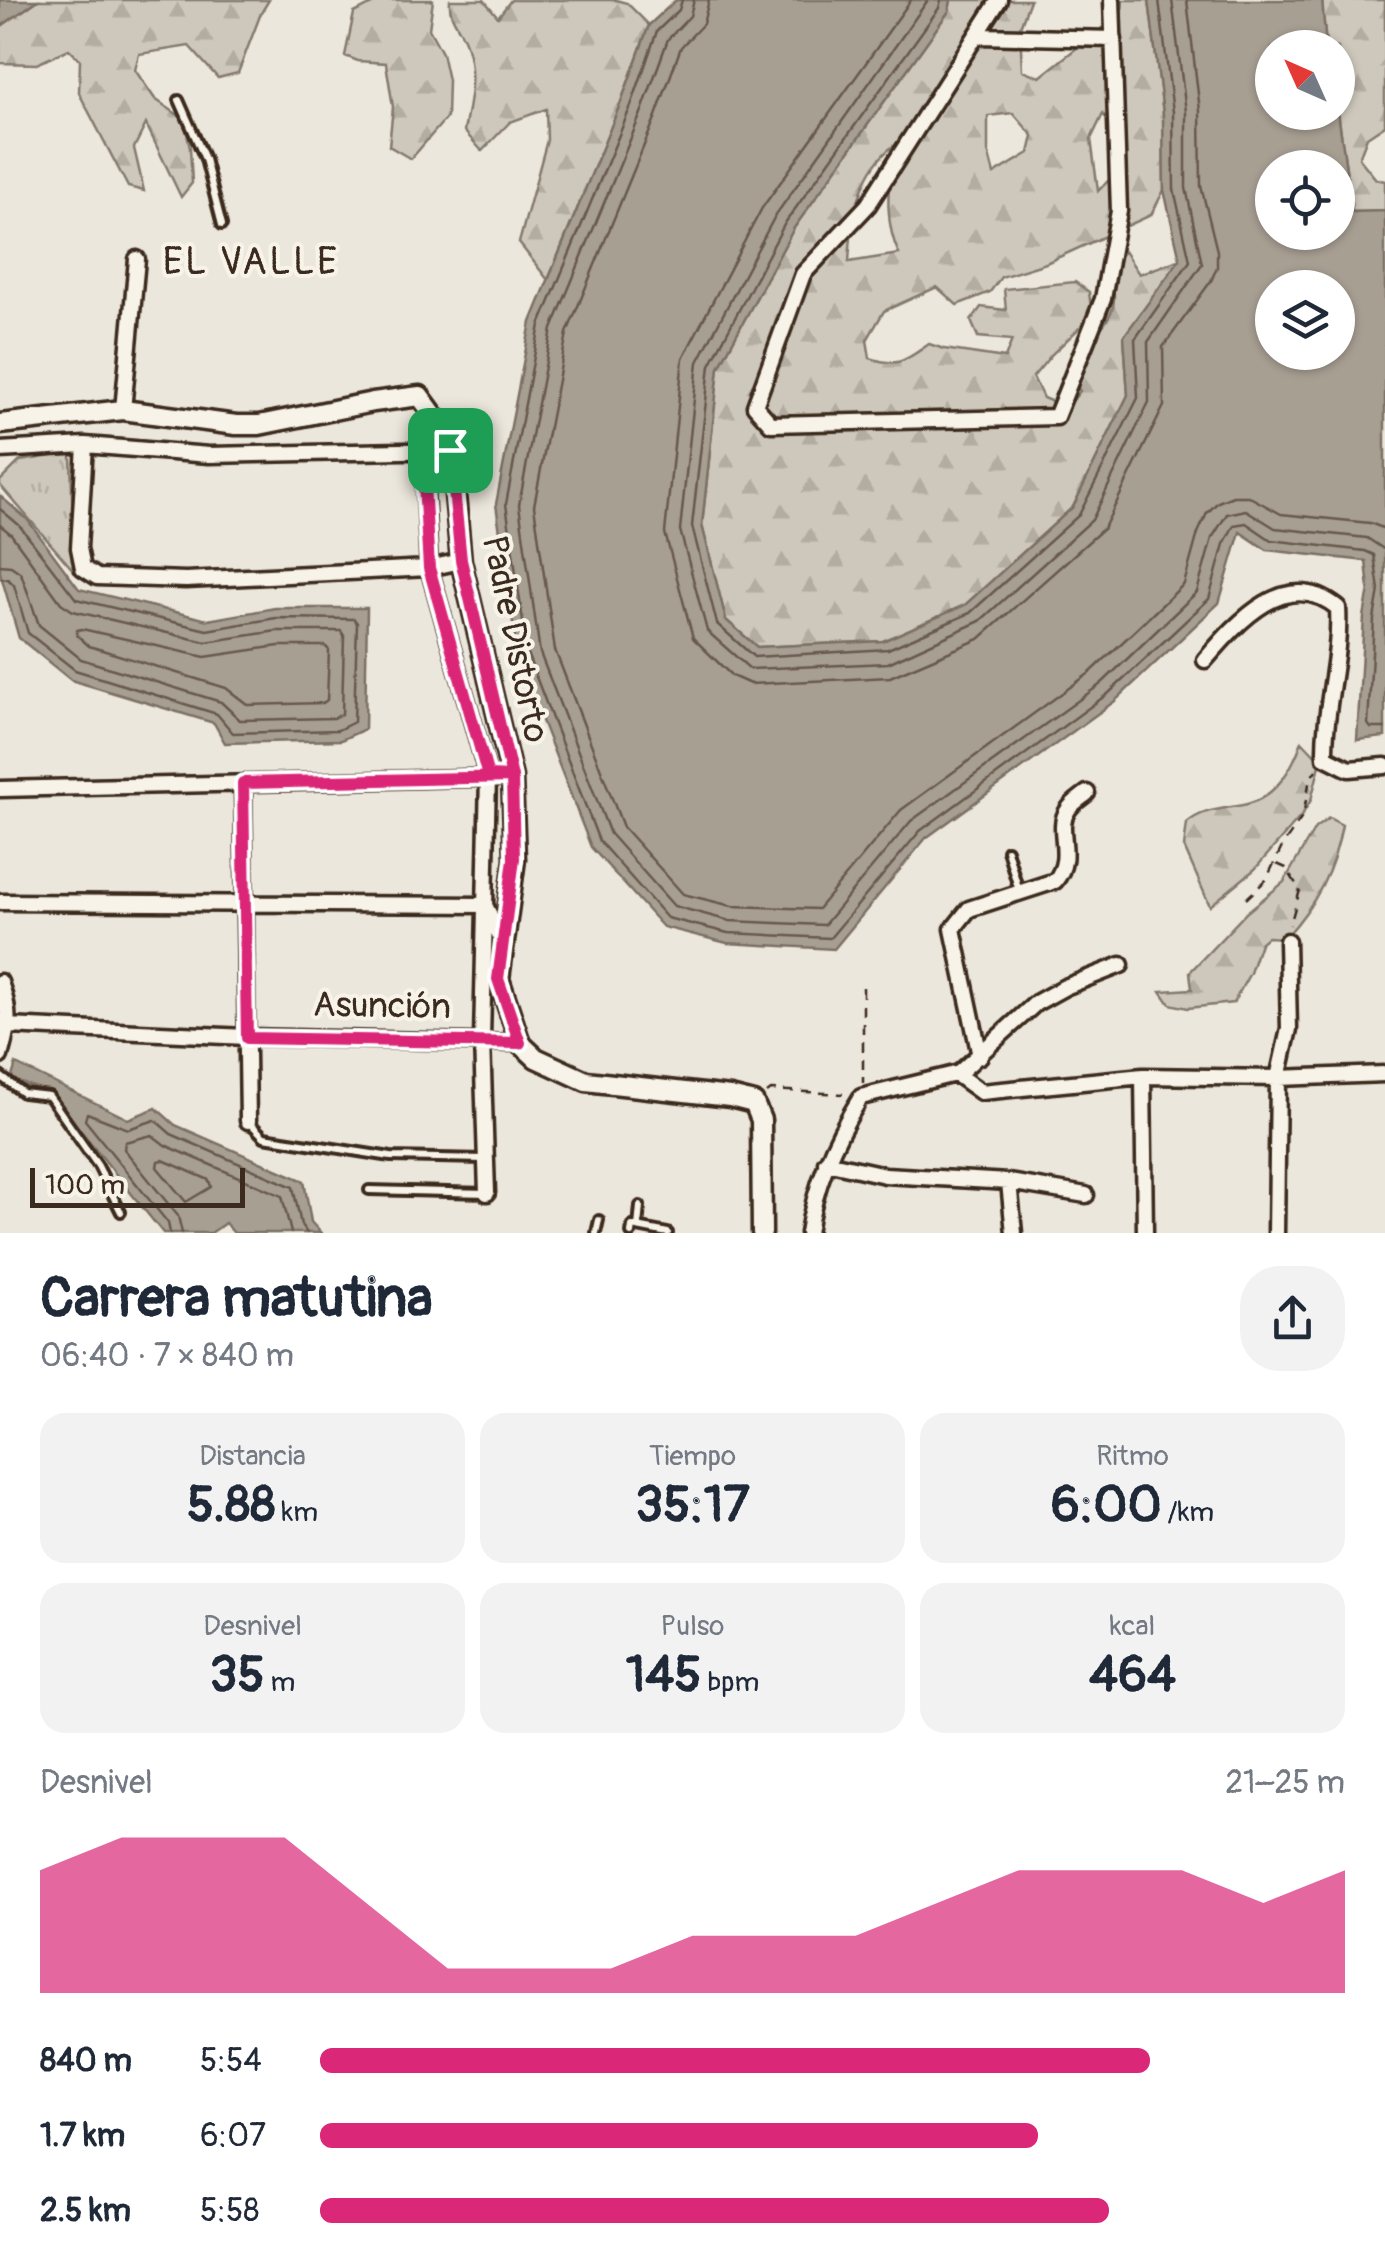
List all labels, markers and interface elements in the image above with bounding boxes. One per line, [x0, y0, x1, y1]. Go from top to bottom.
north arrow [1255, 30, 1355, 130]
map controls [1255, 30, 1355, 370]
button: locate [1255, 150, 1355, 250]
district label: EL VALLE [163, 238, 339, 286]
button: layers [1255, 270, 1355, 370]
pin [408, 408, 493, 493]
icon: arrive [423, 423, 478, 478]
street label: Padre Distorto [472, 532, 558, 746]
street label: Asunción [313, 983, 451, 1029]
scale bar [30, 1163, 245, 1208]
text: 100 m [45, 1168, 125, 1203]
text: Carrera matutina [40, 1264, 433, 1333]
button: share [1240, 1266, 1345, 1371]
text: 06:40 · 7 × 840 m [40, 1336, 294, 1376]
text: Distancia [199, 1439, 306, 1474]
text: Tiempo [649, 1439, 736, 1474]
text: Ritmo [1096, 1439, 1169, 1474]
text: 5.88 [187, 1474, 275, 1537]
text: 35:17 [635, 1474, 750, 1537]
text: 6:00 [1051, 1474, 1162, 1537]
text: km [275, 1495, 318, 1530]
text: /km [1162, 1495, 1214, 1530]
text: Desnivel [203, 1609, 302, 1644]
text: Pulso [661, 1609, 724, 1644]
text: kcal [1110, 1609, 1155, 1644]
text: 35 [210, 1644, 265, 1707]
text: 145 [626, 1644, 701, 1707]
text: 464 [1089, 1644, 1176, 1707]
text: m [265, 1665, 295, 1700]
text: bpm [701, 1665, 759, 1700]
text: Desnivel [40, 1763, 153, 1803]
text: 21–25 m [1225, 1763, 1345, 1803]
text: 840 m [40, 2041, 132, 2081]
text: 5:54 [200, 2041, 262, 2081]
text: 1.7 km [40, 2116, 125, 2156]
text: 6:07 [200, 2116, 266, 2156]
text: 2.5 km [40, 2191, 131, 2231]
text: 5:58 [200, 2191, 259, 2231]

